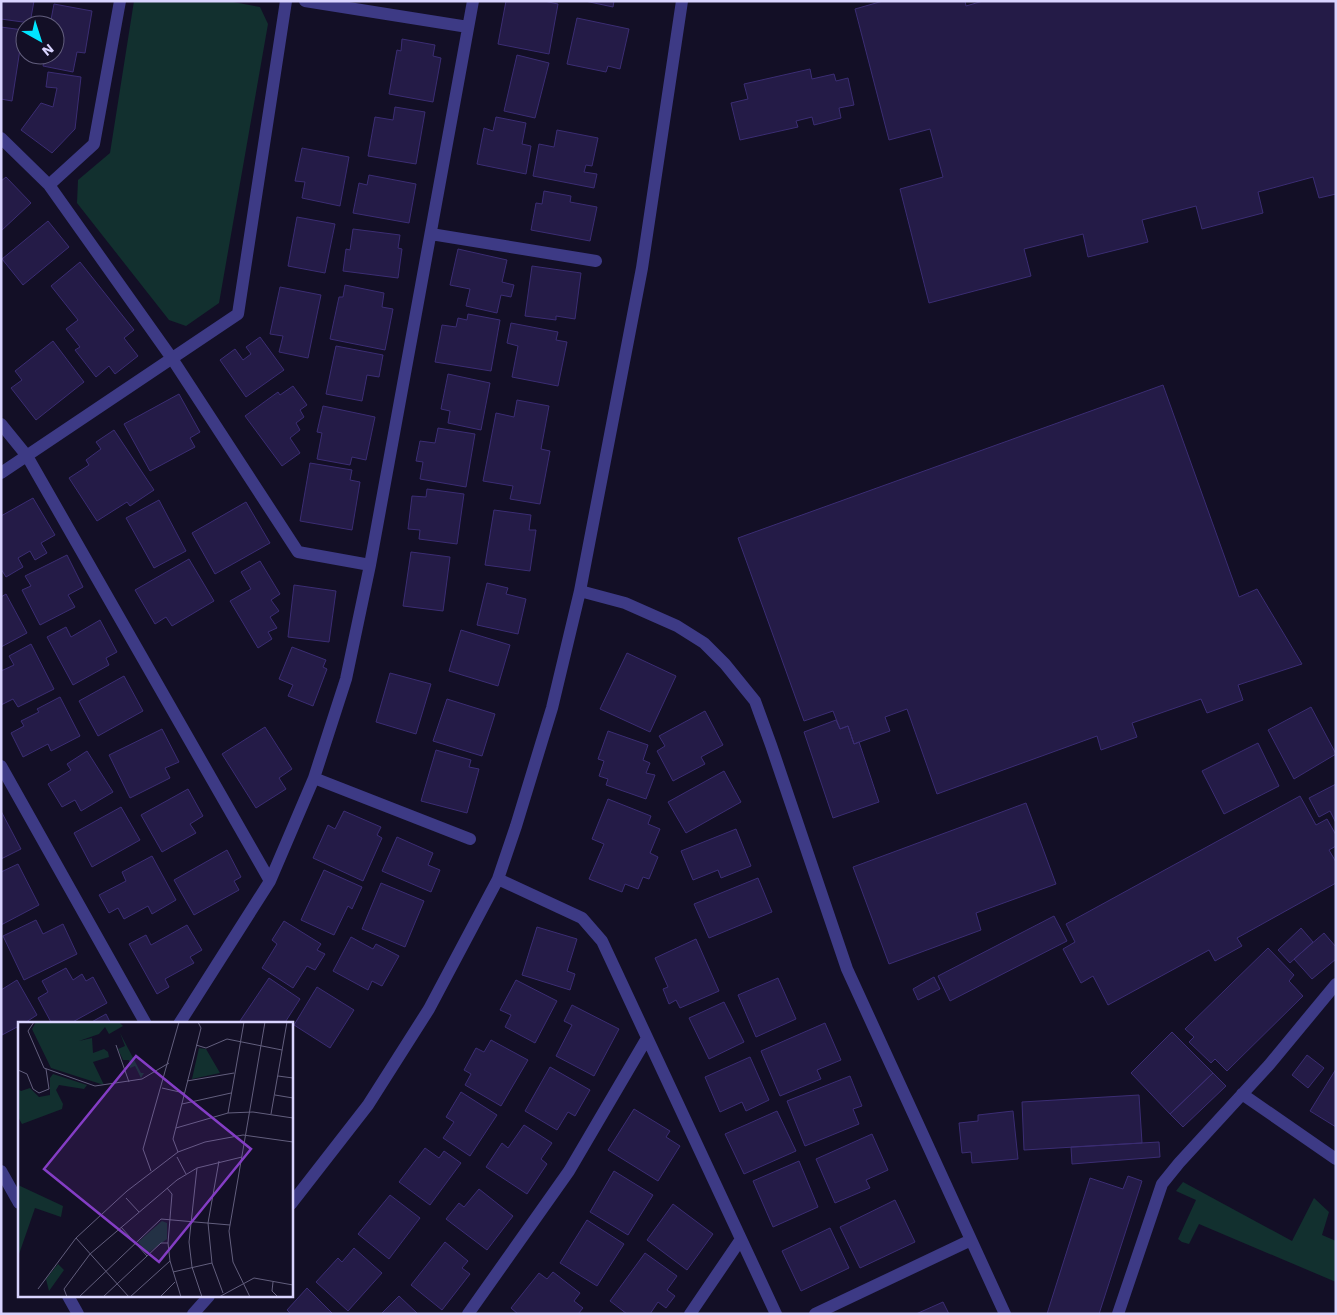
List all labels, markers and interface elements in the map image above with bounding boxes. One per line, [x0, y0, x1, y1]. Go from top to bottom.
north arrow [15, 15, 65, 65]
text: N [39, 41, 57, 60]
inset map [18, 1022, 292, 1298]

